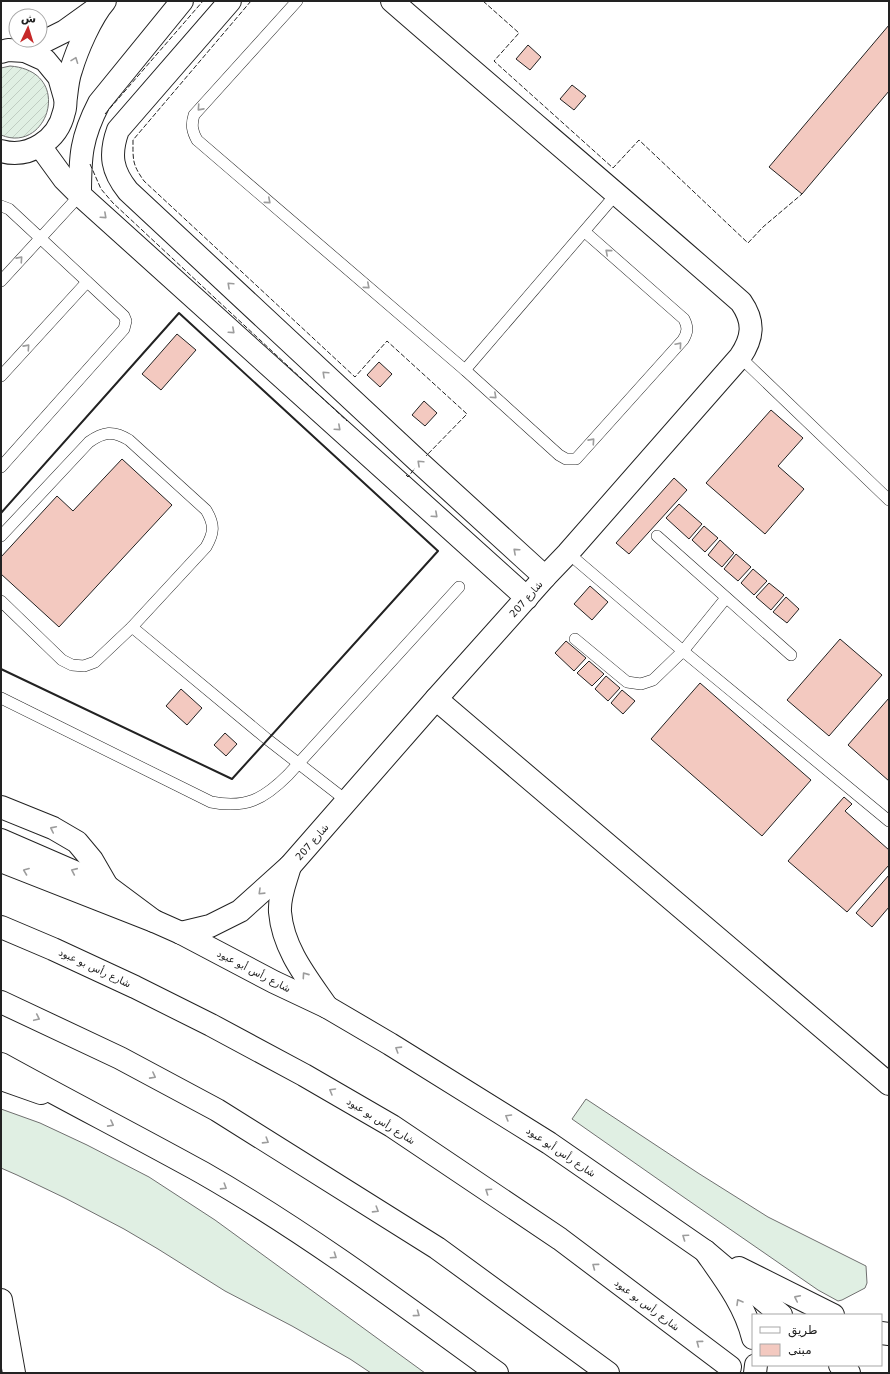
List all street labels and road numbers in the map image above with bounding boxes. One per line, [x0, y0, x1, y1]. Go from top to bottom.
street label: شارع 207 [507, 579, 546, 620]
street label: شارع 207 [293, 822, 332, 863]
street label: شارع رأس بو عبود [57, 946, 133, 990]
street label: شارع رأس أبو عبود [215, 947, 293, 995]
street label: شارع رأس بو عبود [344, 1095, 418, 1147]
street label: شارع رأس أبو عبود [524, 1124, 598, 1180]
street label: شارع رأس بو عبود [612, 1276, 682, 1334]

